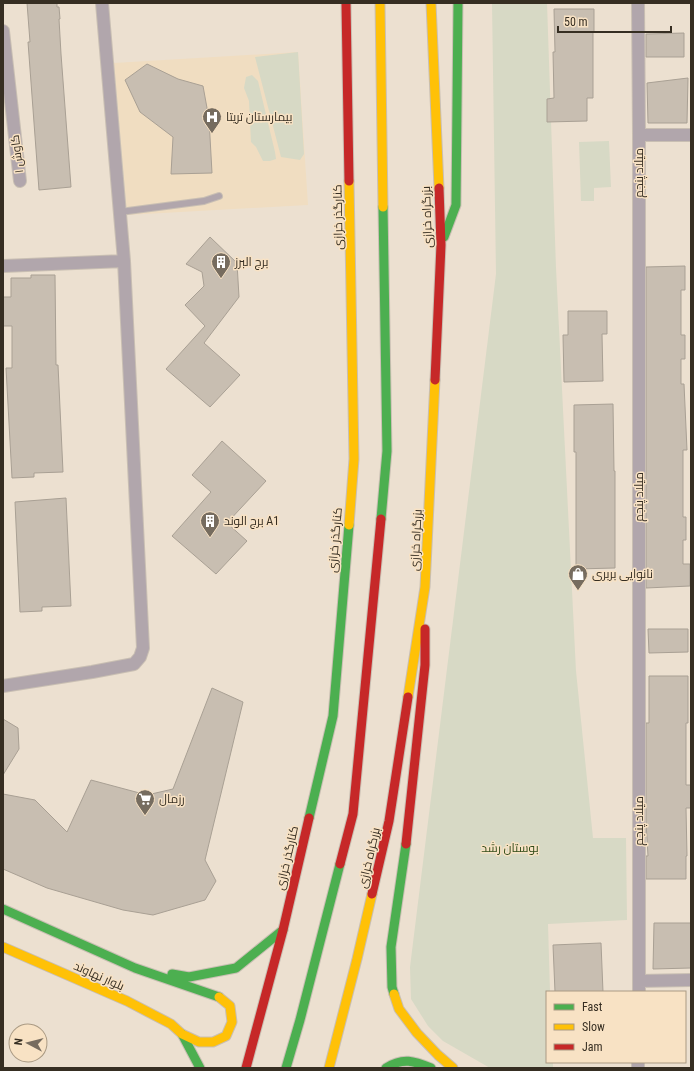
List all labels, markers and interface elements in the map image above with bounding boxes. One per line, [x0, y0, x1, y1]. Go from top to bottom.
scale bar [558, 8, 671, 34]
text: 50 m [564, 15, 588, 29]
hospital icon: بیمارستان تریتا [201, 106, 223, 134]
place label: بیمارستان تریتا [226, 110, 292, 124]
street label: کاوش ۱ [8, 134, 26, 174]
street label: میلاد پنجم [632, 148, 648, 198]
street label: کنارگذر خرازی [330, 184, 346, 250]
street label: بزرگراه خرازی [419, 186, 435, 248]
building icon: برج البرز [210, 251, 232, 279]
place label: برج البرز [234, 255, 268, 270]
street label: میلاد پنجم [632, 472, 648, 522]
street label: کنارگذر خرازی [325, 507, 345, 573]
street label: بزرگراه خرازی [407, 509, 425, 571]
building icon: برج الوند A1 [199, 510, 221, 538]
place label: برج الوند A1 [224, 514, 279, 529]
shop icon: نانوایی بربری [567, 563, 589, 591]
place label: نانوایی بربری [592, 567, 653, 581]
supermarket icon: رزمال [134, 788, 156, 816]
place label: رزمال [159, 792, 185, 806]
street label: میلاد پنجم [632, 796, 648, 846]
street label: کنارگذر خرازی [273, 824, 301, 892]
street label: بزرگراه خرازی [355, 826, 383, 890]
park label: بوستان رشد [481, 841, 539, 855]
street label: بلوار نهاوند [72, 959, 126, 993]
legend [546, 991, 686, 1063]
text: Fast [582, 1000, 603, 1014]
text: Slow [582, 1020, 605, 1034]
north arrow [8, 1023, 48, 1063]
text: N [12, 1037, 25, 1046]
text: Jam [582, 1040, 603, 1054]

